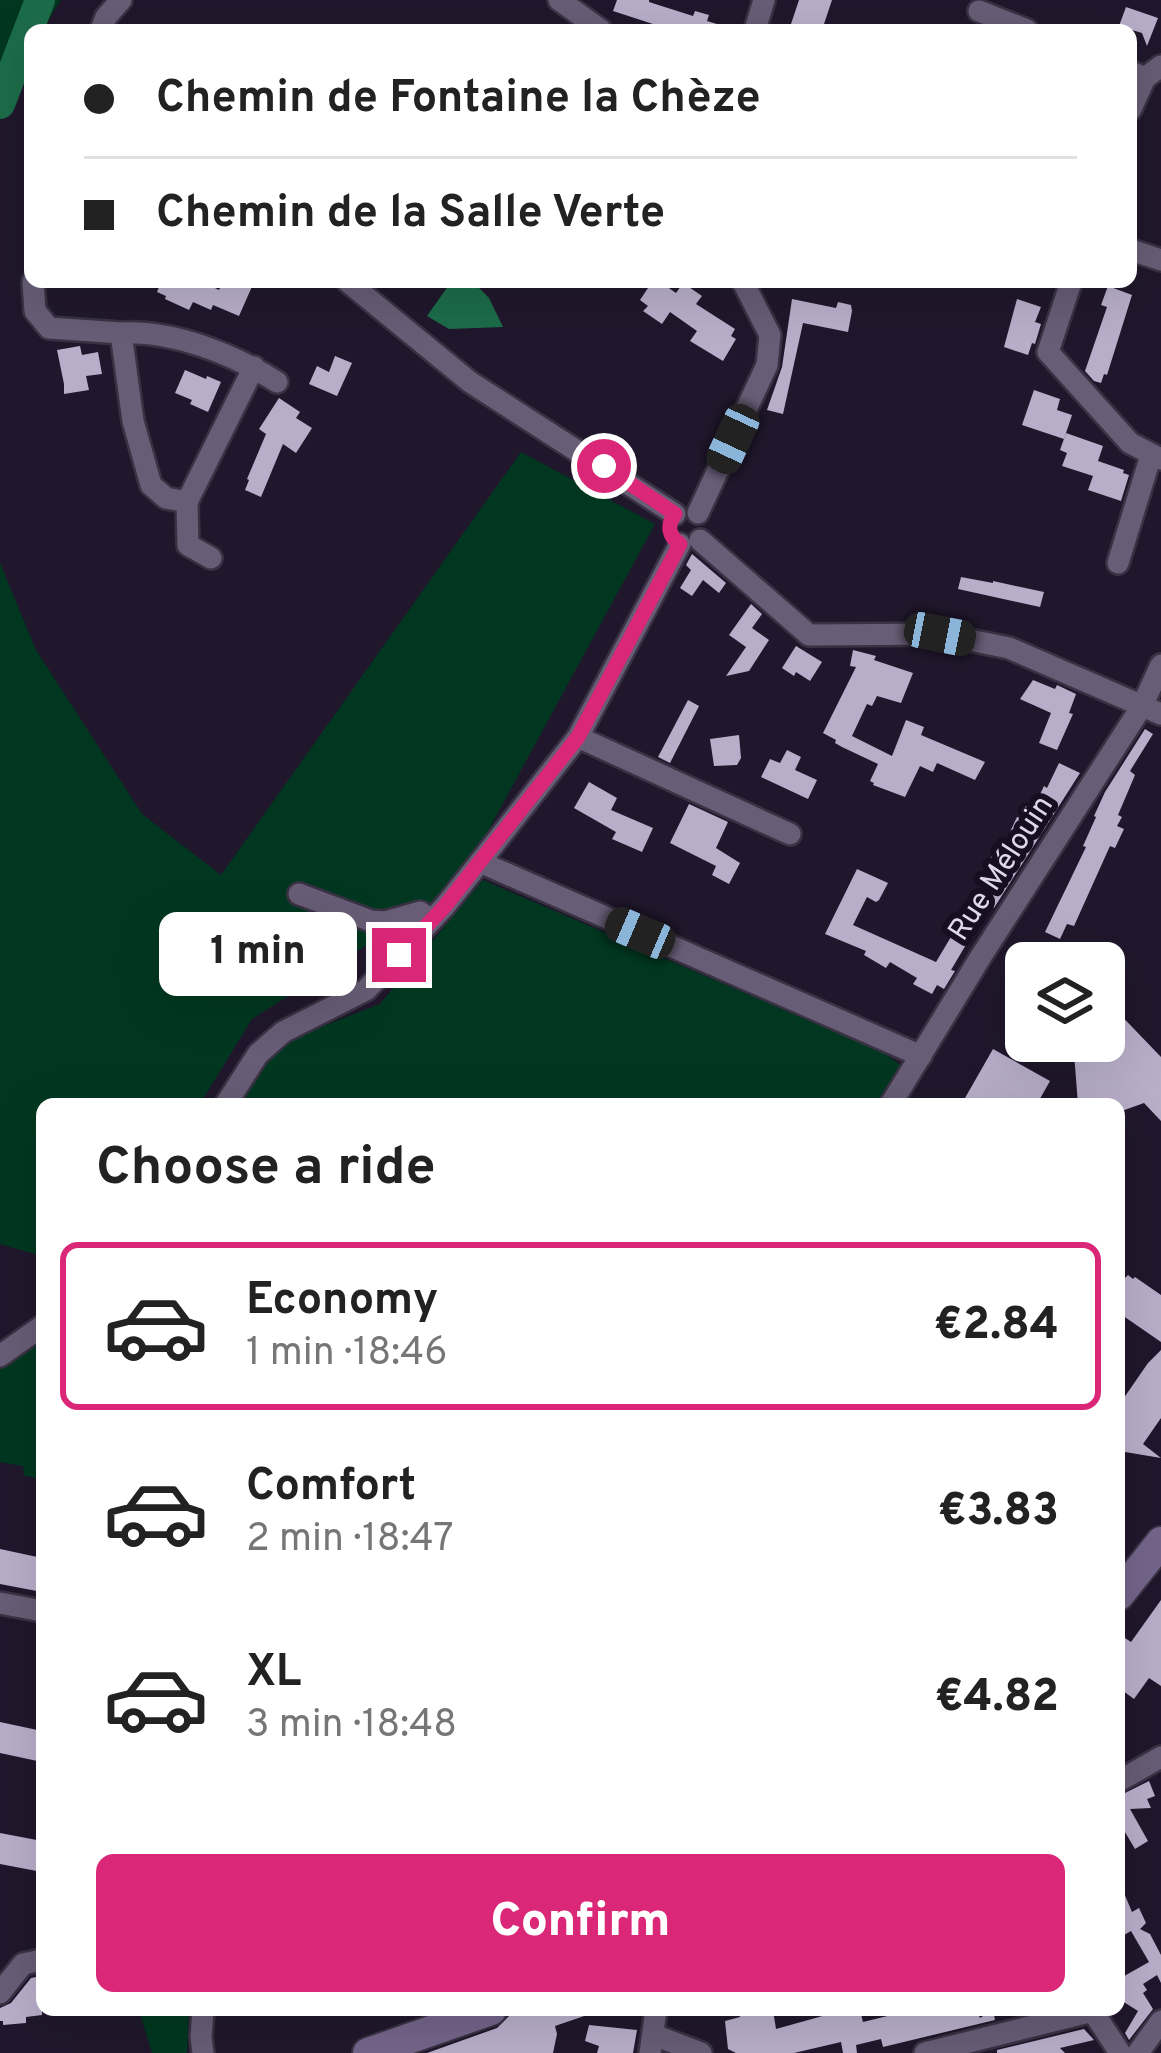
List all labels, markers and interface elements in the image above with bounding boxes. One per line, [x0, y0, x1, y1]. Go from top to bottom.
text: Chemin de Fontaine la Chèze [156, 71, 761, 128]
text: Chemin de la Salle Verte [156, 186, 665, 243]
car [701, 399, 765, 479]
route start [577, 439, 631, 493]
car [901, 609, 979, 659]
street label: Rue Mélouin [941, 789, 1063, 949]
car [600, 902, 680, 964]
callout: 1 min [159, 913, 357, 997]
route end [372, 928, 426, 982]
text: 1 min [210, 929, 306, 978]
map controls [1005, 942, 1125, 1062]
button: layers [1005, 942, 1125, 1062]
text: Choose a ride [96, 1135, 436, 1204]
icon: car [102, 1272, 210, 1380]
text: Economy [246, 1273, 438, 1330]
text: €2.84 [934, 1298, 1059, 1355]
text: 1 min · 18:46 [246, 1330, 448, 1379]
icon: car [102, 1458, 210, 1566]
text: Comfort [246, 1459, 416, 1516]
text: €3.83 [938, 1484, 1059, 1541]
text: 2 min · 18:47 [246, 1516, 454, 1565]
icon: car [102, 1644, 210, 1752]
text: XL [246, 1645, 301, 1702]
text: €4.82 [935, 1670, 1059, 1727]
text: 3 min · 18:48 [246, 1702, 457, 1751]
button: Confirm [96, 1854, 1065, 1992]

